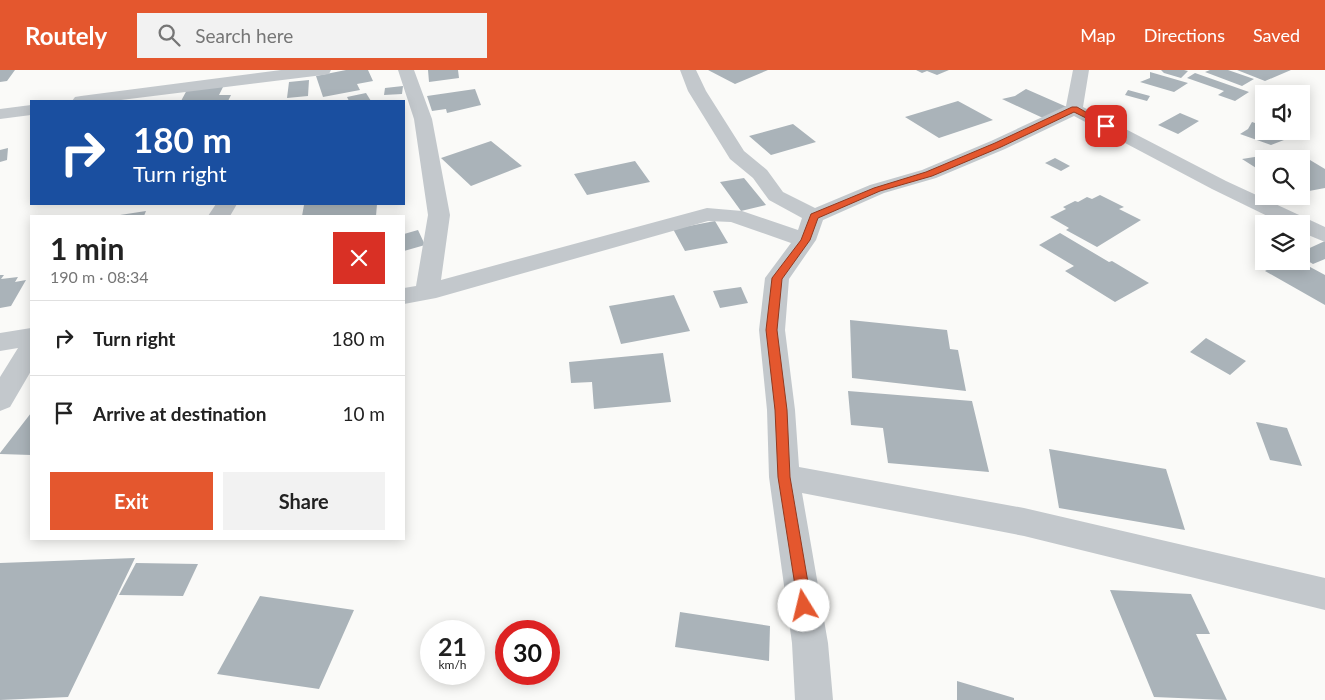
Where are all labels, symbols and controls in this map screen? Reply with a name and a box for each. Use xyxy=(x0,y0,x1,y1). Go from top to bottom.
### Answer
search box xyxy=(137,13,487,58)
text: Routely xyxy=(25,21,107,50)
icon: search xyxy=(155,21,183,49)
text: Search here xyxy=(195,24,293,47)
text: Map xyxy=(1080,24,1116,46)
text: Directions xyxy=(1144,24,1225,46)
text: Saved xyxy=(1253,24,1300,46)
map controls xyxy=(1255,85,1310,270)
button: sound xyxy=(1255,85,1310,140)
pin xyxy=(1085,105,1127,147)
icon: arrive xyxy=(1092,112,1120,140)
text: 180 m xyxy=(133,118,232,160)
icon: right xyxy=(50,120,115,185)
button: search xyxy=(1255,150,1310,205)
text: Turn right xyxy=(133,160,227,187)
button: layers xyxy=(1255,215,1310,270)
text: 1 min xyxy=(50,230,124,266)
button: close xyxy=(333,232,385,284)
text: 190 m · 08:34 xyxy=(50,267,149,286)
icon: right xyxy=(50,324,78,352)
text: Turn right xyxy=(93,327,175,350)
text: 180 m xyxy=(331,327,385,350)
icon: arrive xyxy=(50,399,78,427)
text: Arrive at destination xyxy=(93,402,266,425)
text: 10 m xyxy=(342,402,385,425)
button: Exit xyxy=(50,472,213,530)
button: Share xyxy=(223,472,385,530)
position arrow xyxy=(777,579,829,631)
speed limit sign: 30 xyxy=(495,620,560,685)
text: 21 xyxy=(438,631,467,661)
text: km/h xyxy=(438,657,467,672)

